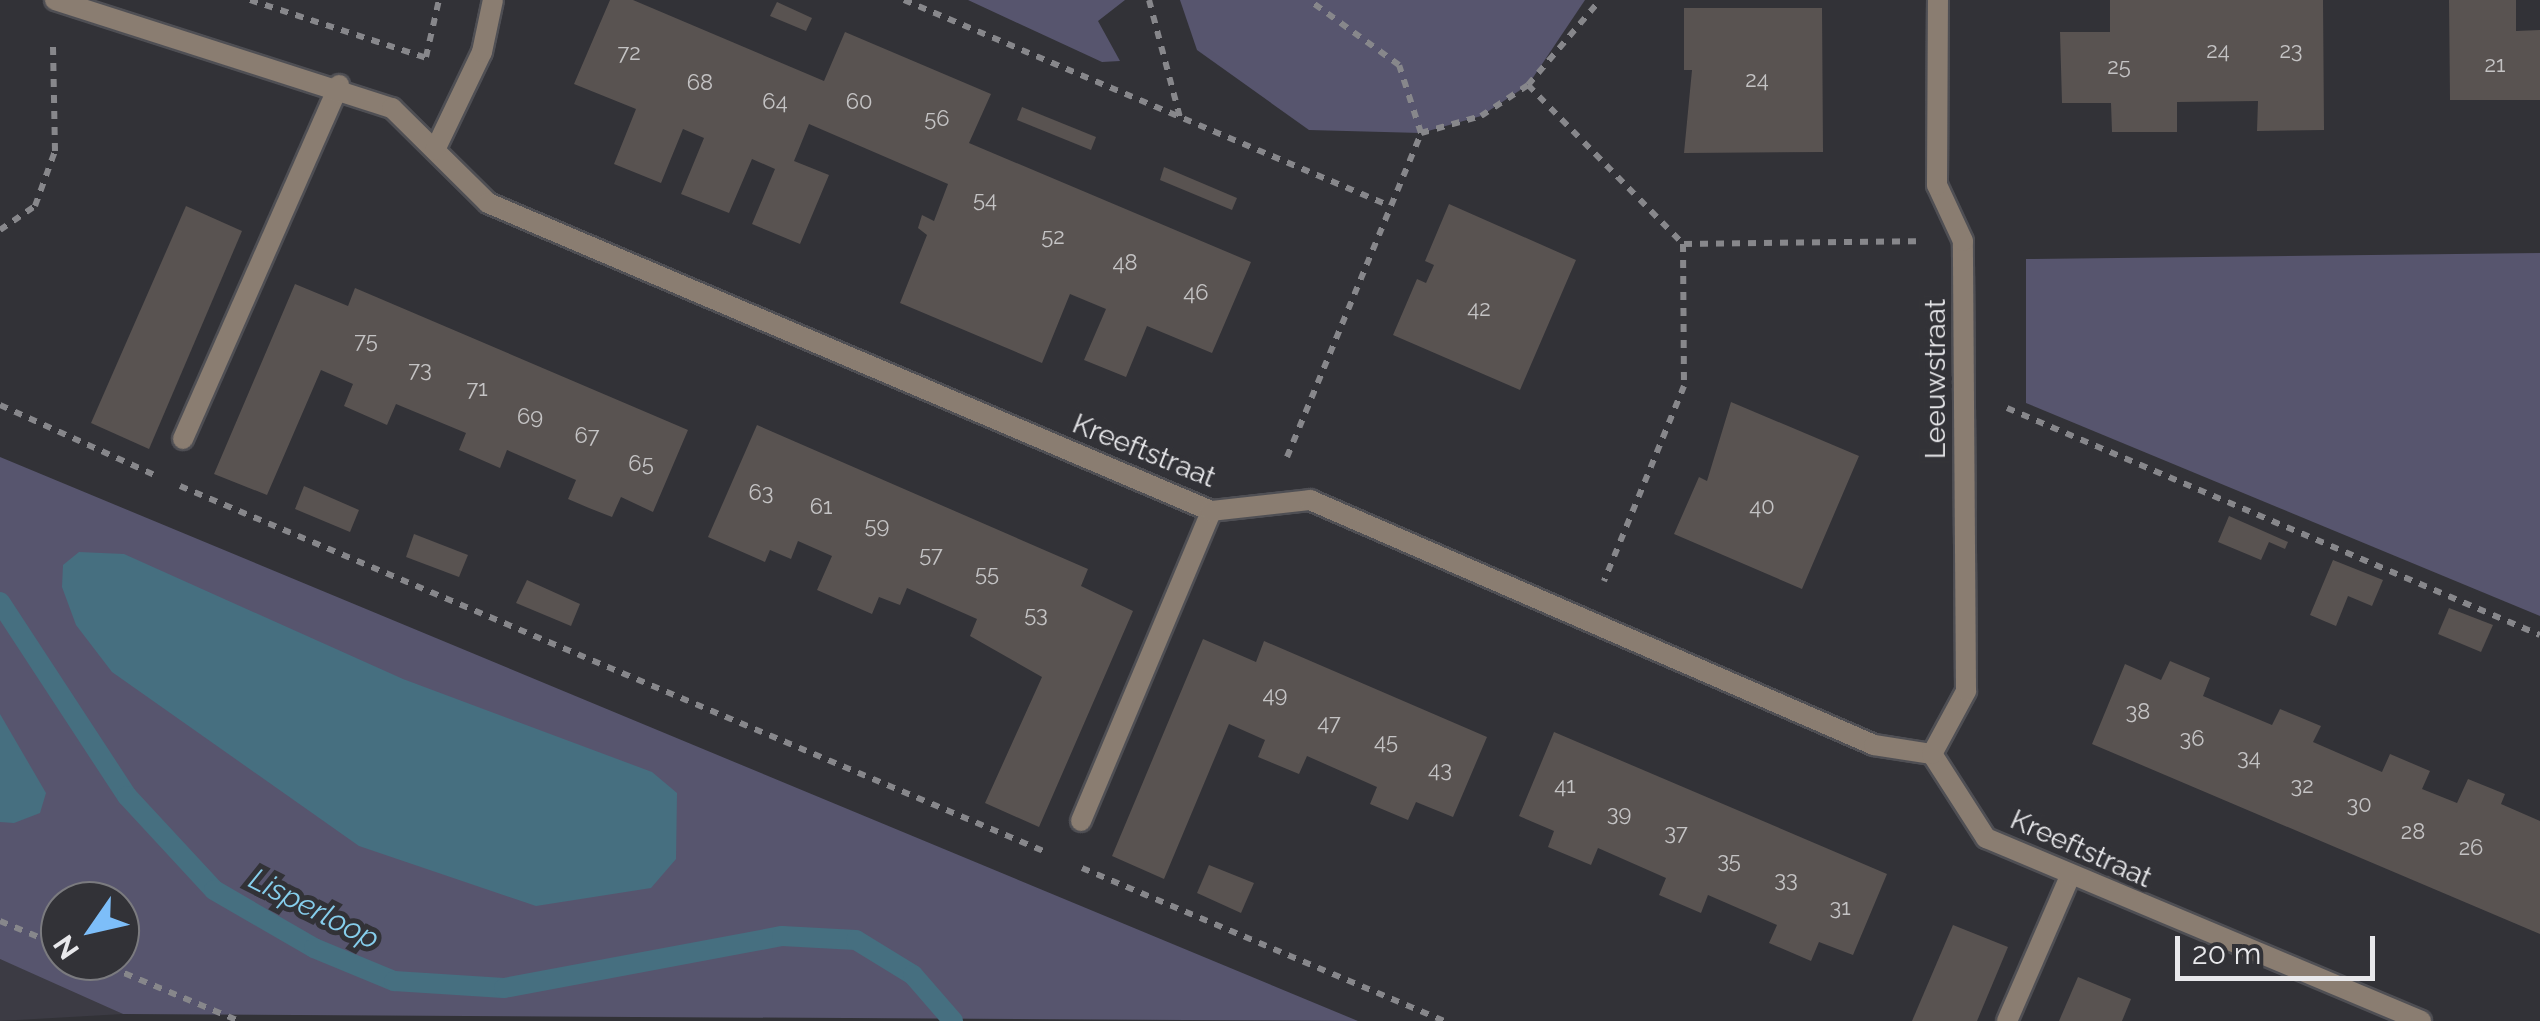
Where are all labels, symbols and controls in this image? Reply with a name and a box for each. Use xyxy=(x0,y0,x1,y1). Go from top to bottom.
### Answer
house number: 24 xyxy=(2206,38,2230,64)
house number: 23 xyxy=(2279,38,2303,64)
house number: 72 xyxy=(617,40,641,66)
house number: 21 xyxy=(2485,52,2505,78)
house number: 25 xyxy=(2107,54,2131,80)
house number: 24 xyxy=(1745,67,1769,93)
house number: 68 xyxy=(687,70,713,96)
house number: 64 xyxy=(762,89,788,115)
house number: 60 xyxy=(846,89,872,115)
house number: 56 xyxy=(924,106,950,132)
house number: 54 xyxy=(973,187,997,213)
house number: 52 xyxy=(1041,224,1065,250)
house number: 48 xyxy=(1112,250,1138,276)
house number: 46 xyxy=(1183,280,1209,306)
house number: 42 xyxy=(1467,296,1491,322)
street label: Leeuwstraat xyxy=(1919,299,1953,459)
house number: 75 xyxy=(354,328,378,354)
house number: 73 xyxy=(408,357,432,383)
house number: 71 xyxy=(466,376,488,402)
house number: 69 xyxy=(517,404,543,430)
street label: Kreeftstraat xyxy=(1068,407,1220,495)
house number: 67 xyxy=(574,423,600,449)
house number: 65 xyxy=(628,451,654,477)
house number: 63 xyxy=(748,480,774,506)
house number: 61 xyxy=(810,494,832,520)
house number: 40 xyxy=(1749,494,1775,520)
house number: 59 xyxy=(865,513,889,539)
house number: 57 xyxy=(919,542,943,568)
house number: 55 xyxy=(975,561,999,587)
house number: 53 xyxy=(1024,602,1048,628)
house number: 49 xyxy=(1263,682,1287,708)
house number: 38 xyxy=(2126,699,2150,725)
house number: 47 xyxy=(1317,710,1341,736)
house number: 36 xyxy=(2179,726,2205,752)
house number: 45 xyxy=(1374,729,1398,755)
house number: 34 xyxy=(2237,745,2261,771)
house number: 43 xyxy=(1428,757,1452,783)
house number: 41 xyxy=(1554,773,1576,799)
house number: 32 xyxy=(2290,773,2314,799)
house number: 30 xyxy=(2346,792,2372,818)
house number: 39 xyxy=(1607,801,1631,827)
street label: Kreeftstraat xyxy=(2005,803,2157,895)
house number: 28 xyxy=(2401,819,2425,845)
house number: 37 xyxy=(1664,820,1688,846)
house number: 26 xyxy=(2459,835,2483,861)
house number: 35 xyxy=(1717,848,1741,874)
water label: Lisperloop xyxy=(243,861,385,957)
house number: 33 xyxy=(1774,867,1798,893)
north arrow xyxy=(40,881,140,981)
house number: 31 xyxy=(1829,895,1851,921)
scale bar xyxy=(2180,916,2380,978)
text: N xyxy=(47,929,86,965)
text: 20 m xyxy=(2192,936,2261,971)

